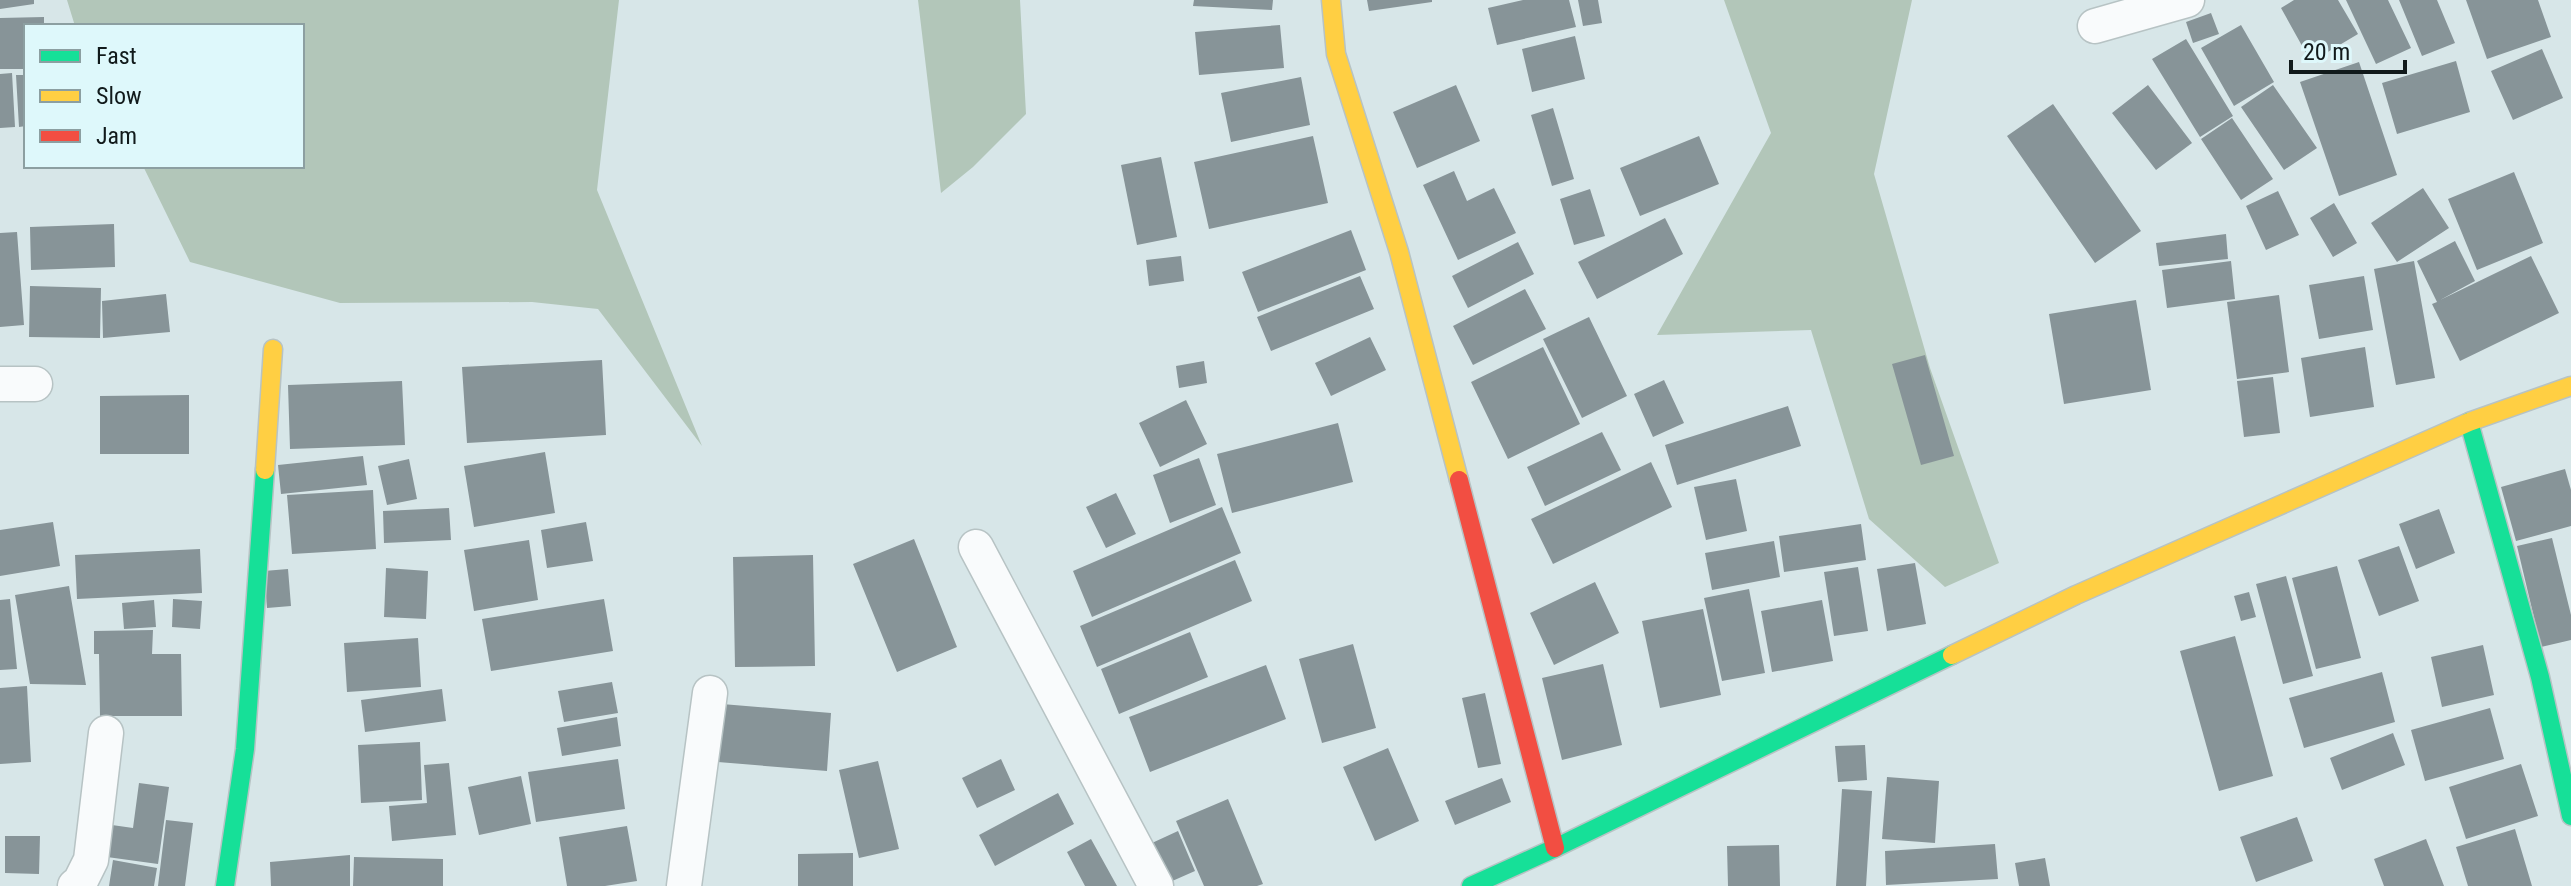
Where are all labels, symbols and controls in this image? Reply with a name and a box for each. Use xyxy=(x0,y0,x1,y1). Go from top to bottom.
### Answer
legend xyxy=(24,24,304,168)
scale bar xyxy=(2291,24,2405,74)
text: 20 m xyxy=(2303,38,2350,66)
text: Fast xyxy=(96,42,137,70)
text: Slow xyxy=(96,82,142,110)
text: Jam xyxy=(96,122,137,150)

